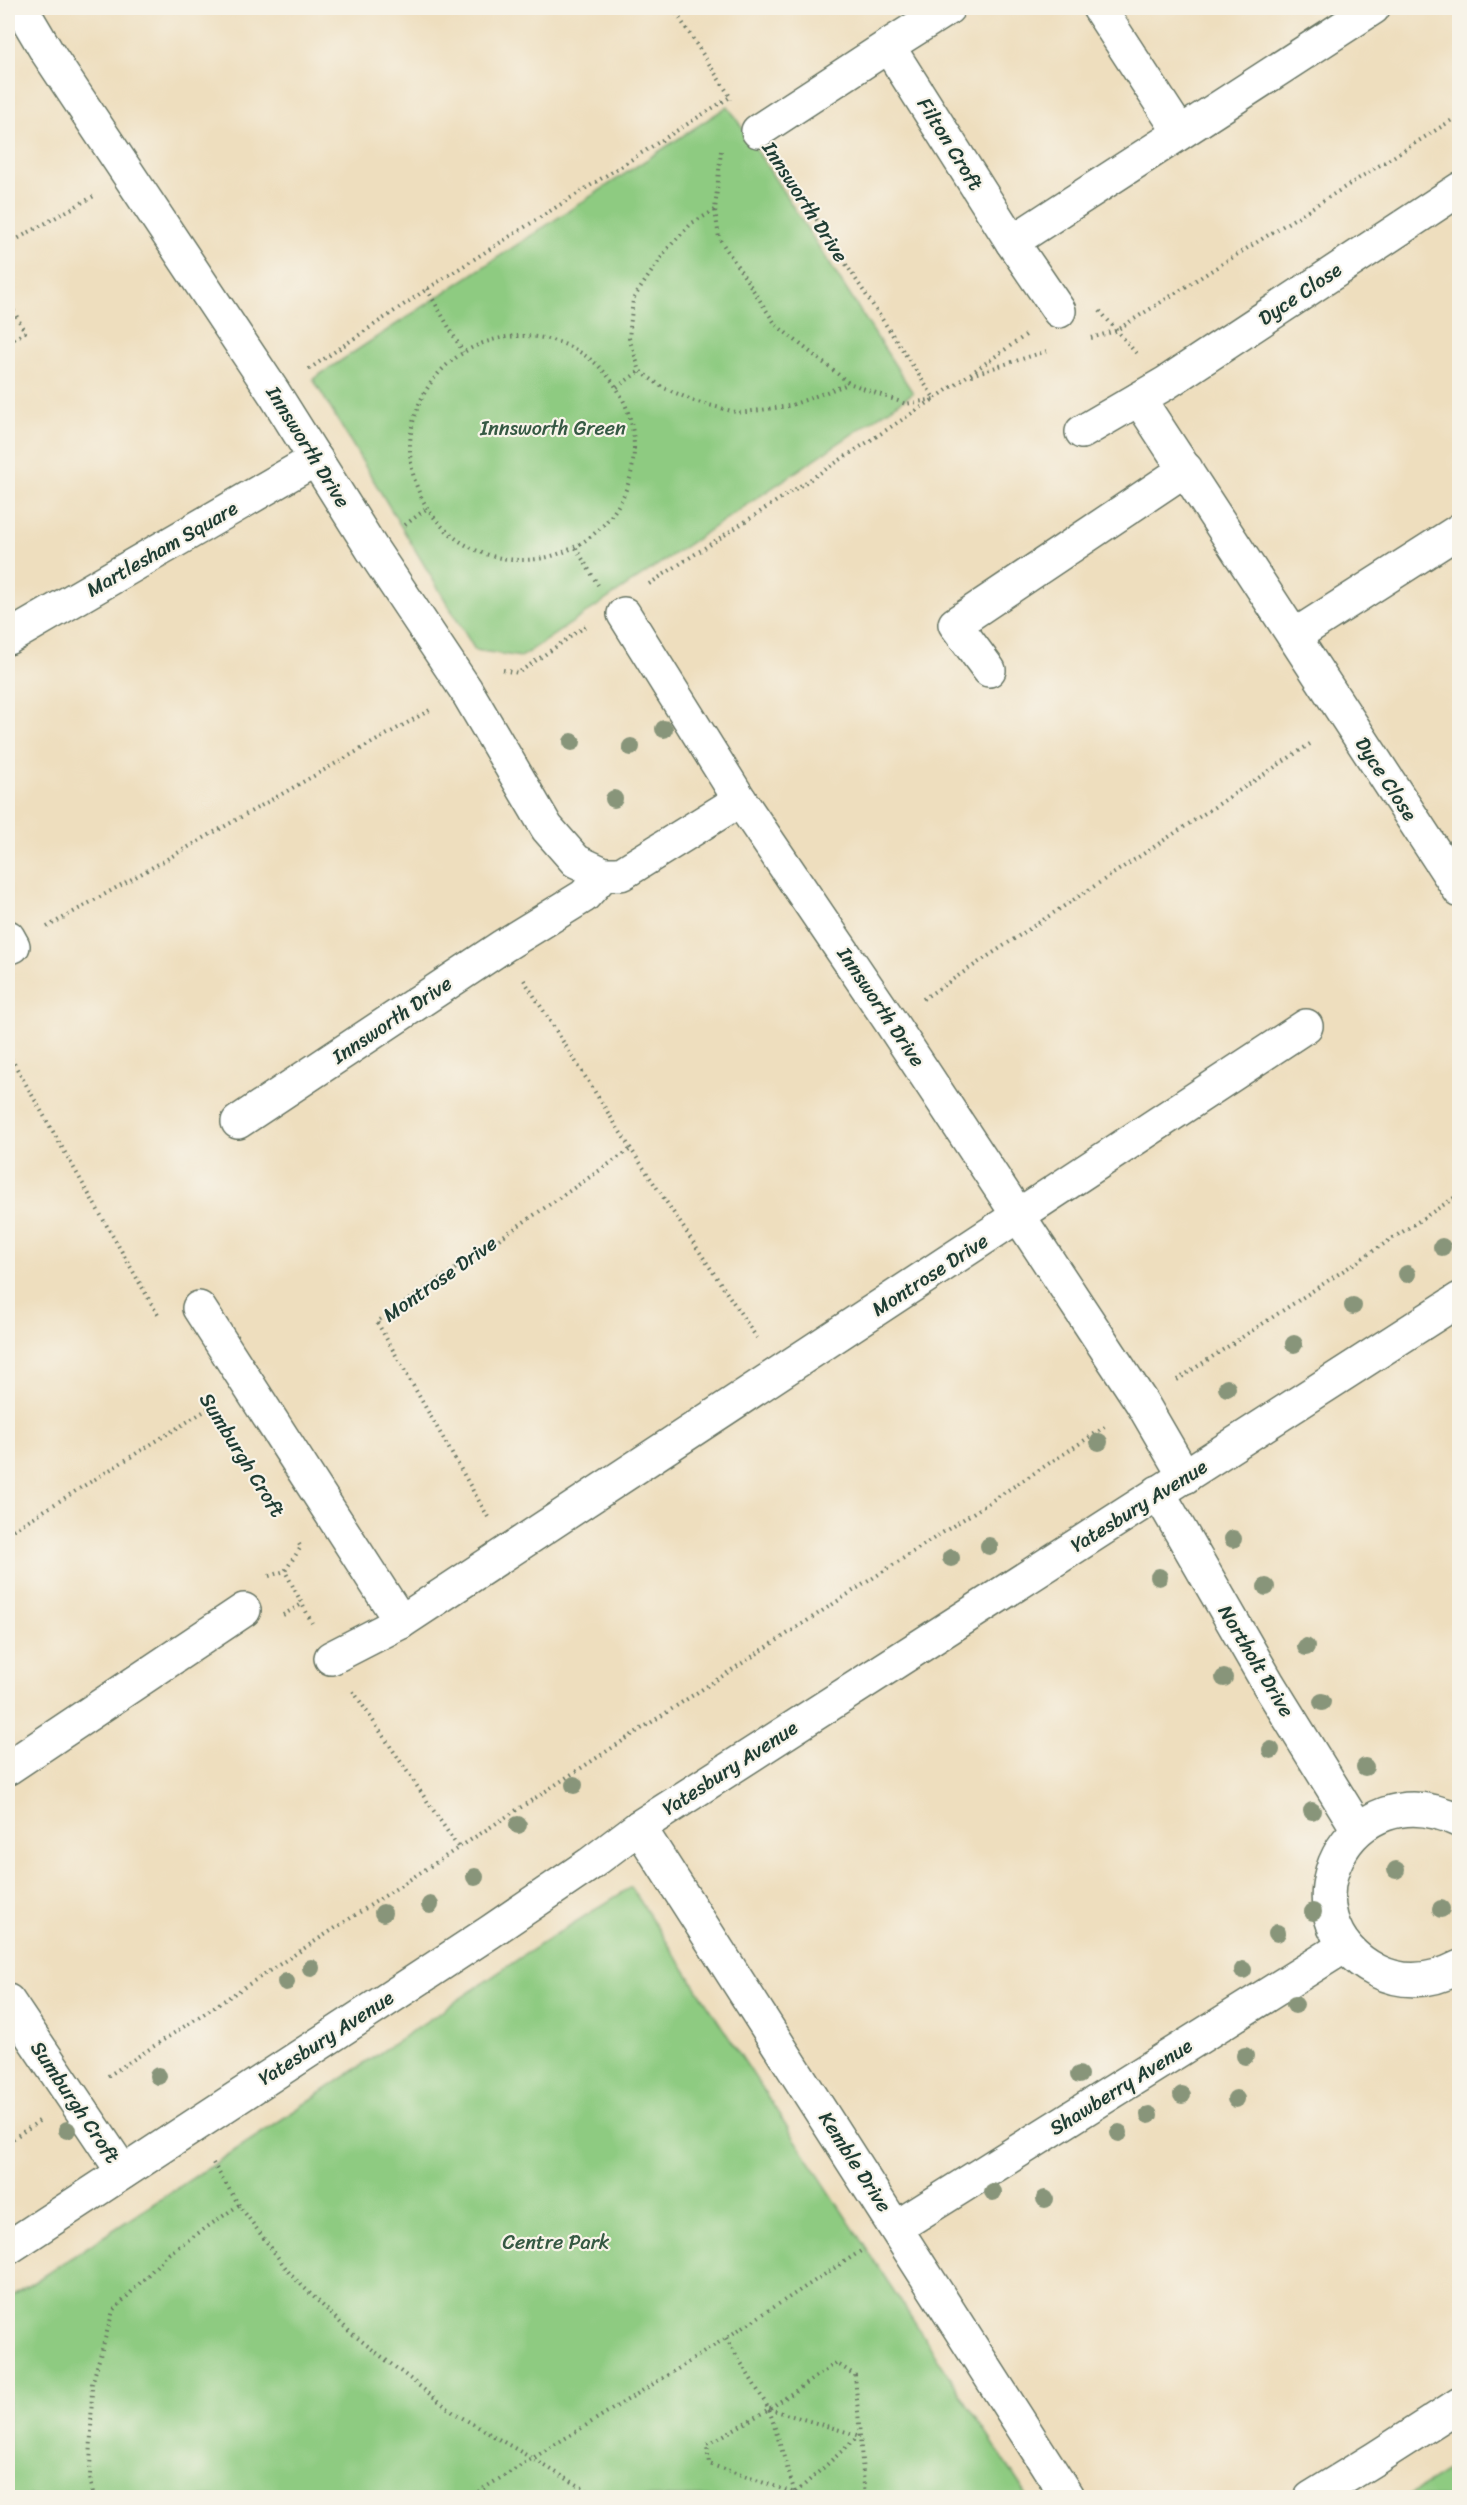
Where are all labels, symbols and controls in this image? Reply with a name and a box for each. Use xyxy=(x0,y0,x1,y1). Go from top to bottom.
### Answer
street label: Filton Croft xyxy=(907,90,993,198)
street label: Innsworth Drive xyxy=(752,133,857,270)
street label: Dyce Close xyxy=(1251,253,1349,335)
street label: Innsworth Drive xyxy=(256,378,360,515)
park label: Innsworth Green xyxy=(479,411,626,446)
street label: Martlesham Square xyxy=(79,491,245,607)
street label: Dyce Close xyxy=(1345,730,1427,829)
street label: Innsworth Drive xyxy=(827,939,934,1074)
street label: Innsworth Drive xyxy=(324,967,459,1074)
street label: Montrose Drive xyxy=(864,1224,996,1326)
street label: Montrose Drive xyxy=(375,1226,505,1332)
street label: Sumburgh Croft xyxy=(190,1386,294,1524)
street label: Yatesbury Avenue xyxy=(1063,1450,1215,1562)
street label: Northolt Drive xyxy=(1208,1598,1304,1724)
street label: Yatesbury Avenue xyxy=(655,1711,805,1825)
street label: Yatesbury Avenue xyxy=(251,1981,401,2095)
street label: Shawberry Avenue xyxy=(1042,2029,1200,2145)
street label: Sumburgh Croft xyxy=(21,2033,129,2171)
street label: Kemble Drive xyxy=(809,2104,901,2220)
park label: Centre Park xyxy=(503,2225,610,2260)

